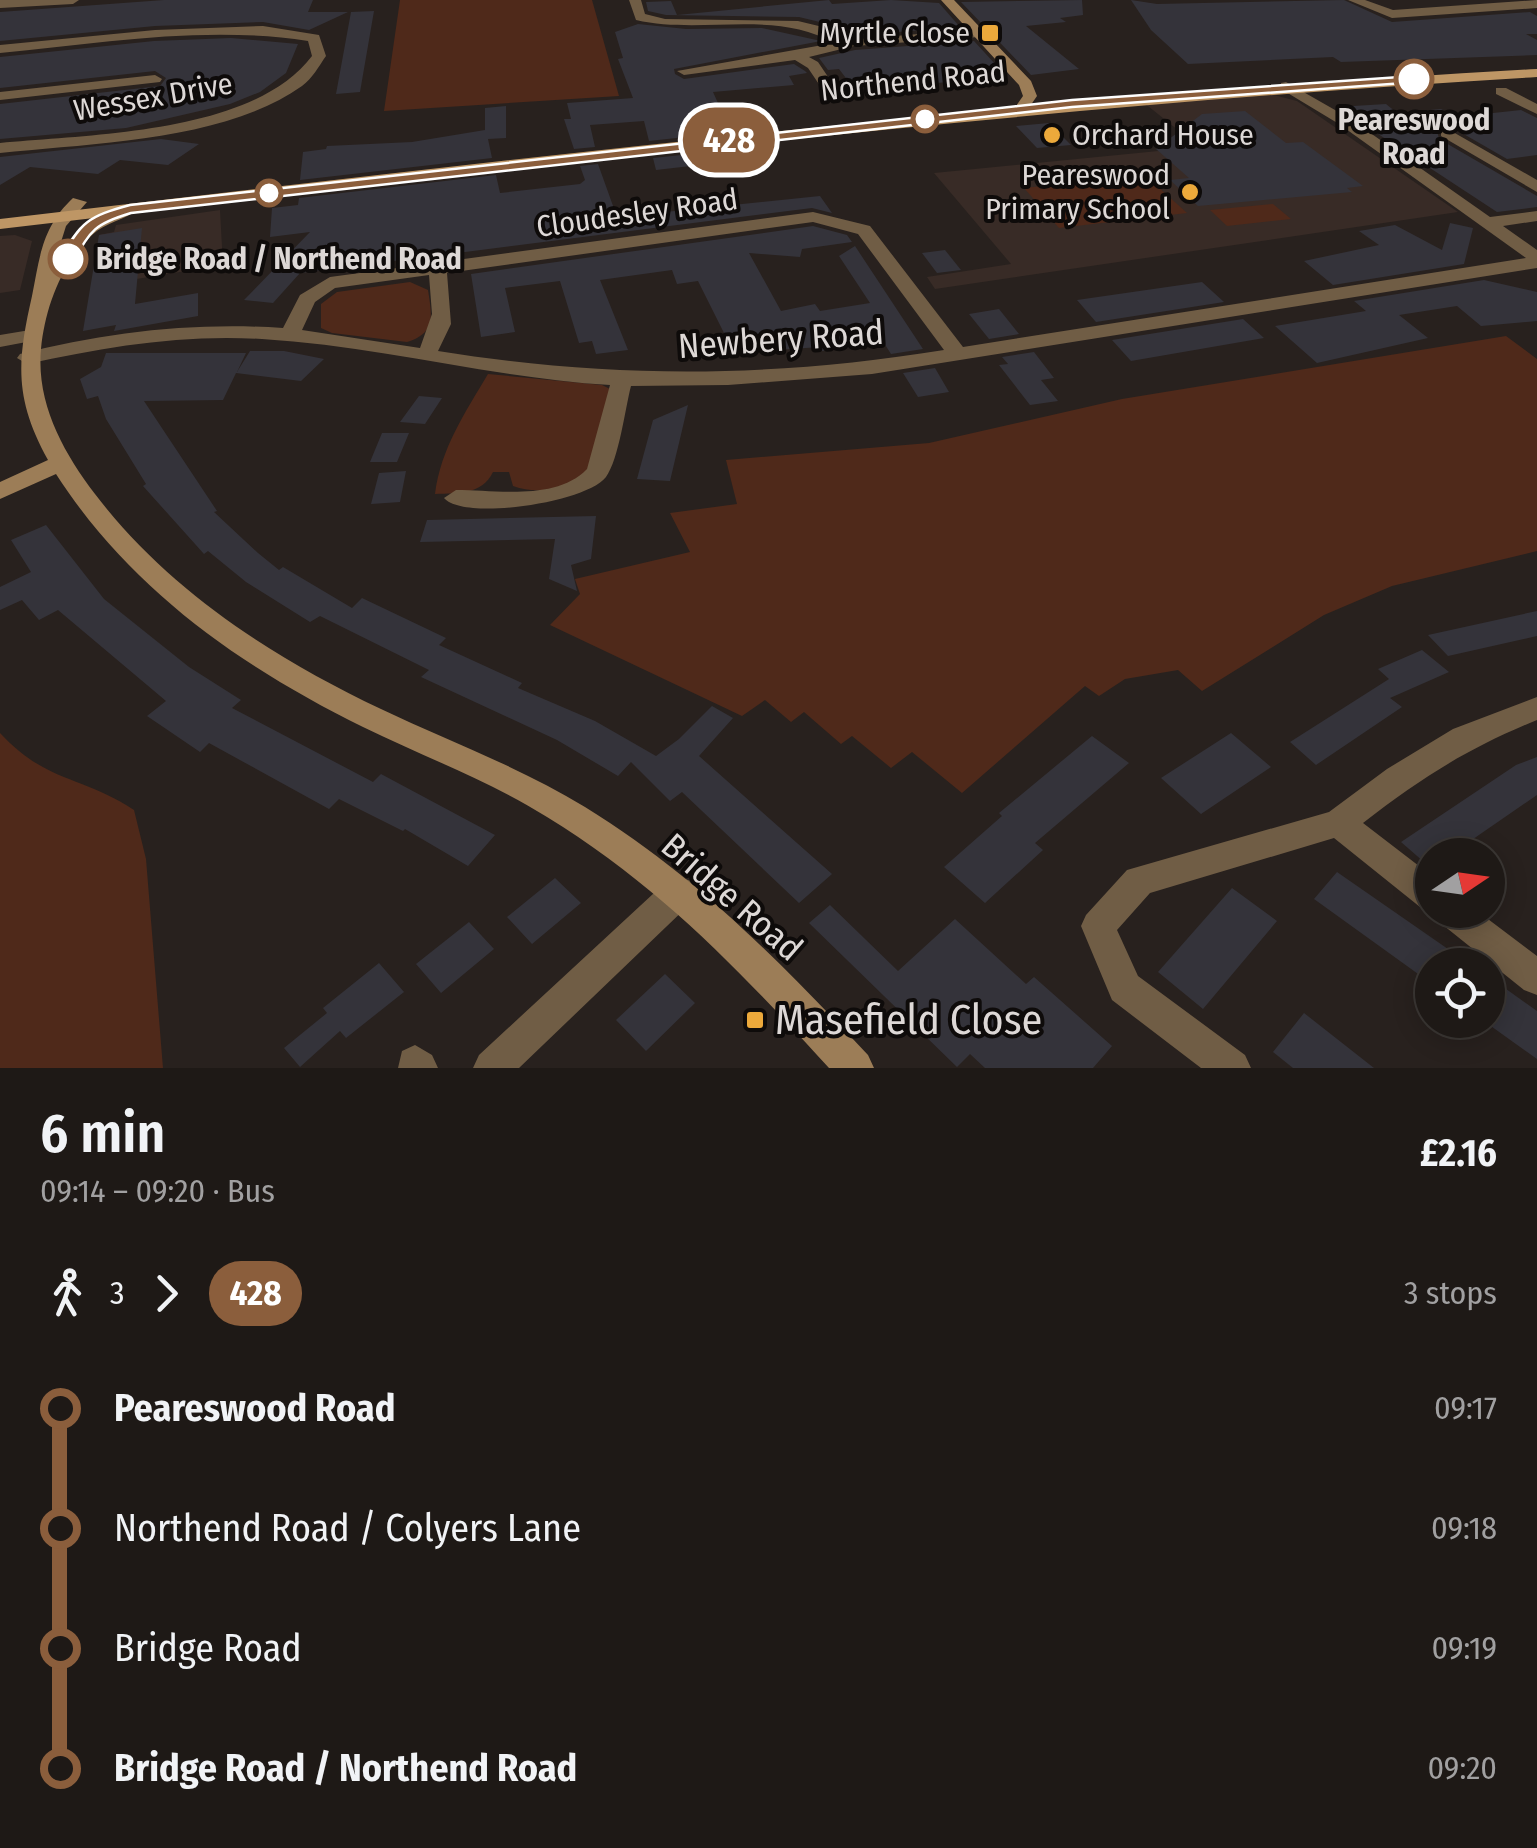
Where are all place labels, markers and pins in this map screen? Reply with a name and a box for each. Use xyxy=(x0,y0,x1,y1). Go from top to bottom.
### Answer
place label: Myrtle Close xyxy=(820,15,970,51)
marker: Myrtle Close xyxy=(979,22,1001,44)
marker: Peareswood Road xyxy=(1395,60,1433,98)
place label: Peareswood Road xyxy=(1338,102,1490,172)
unlabelled marker xyxy=(912,106,938,132)
place label: Orchard House xyxy=(1072,117,1254,153)
marker: Orchard House xyxy=(1041,124,1063,146)
place label: Peareswood Primary School xyxy=(985,157,1170,227)
unlabelled marker xyxy=(256,180,282,206)
marker: Peareswood Primary School xyxy=(1179,181,1201,203)
marker: Bridge Road / Northend Road xyxy=(49,240,87,278)
place label: Bridge Road / Northend Road xyxy=(96,241,462,277)
place label: Masefield Close xyxy=(775,995,1042,1045)
marker: Masefield Close xyxy=(744,1009,766,1031)

